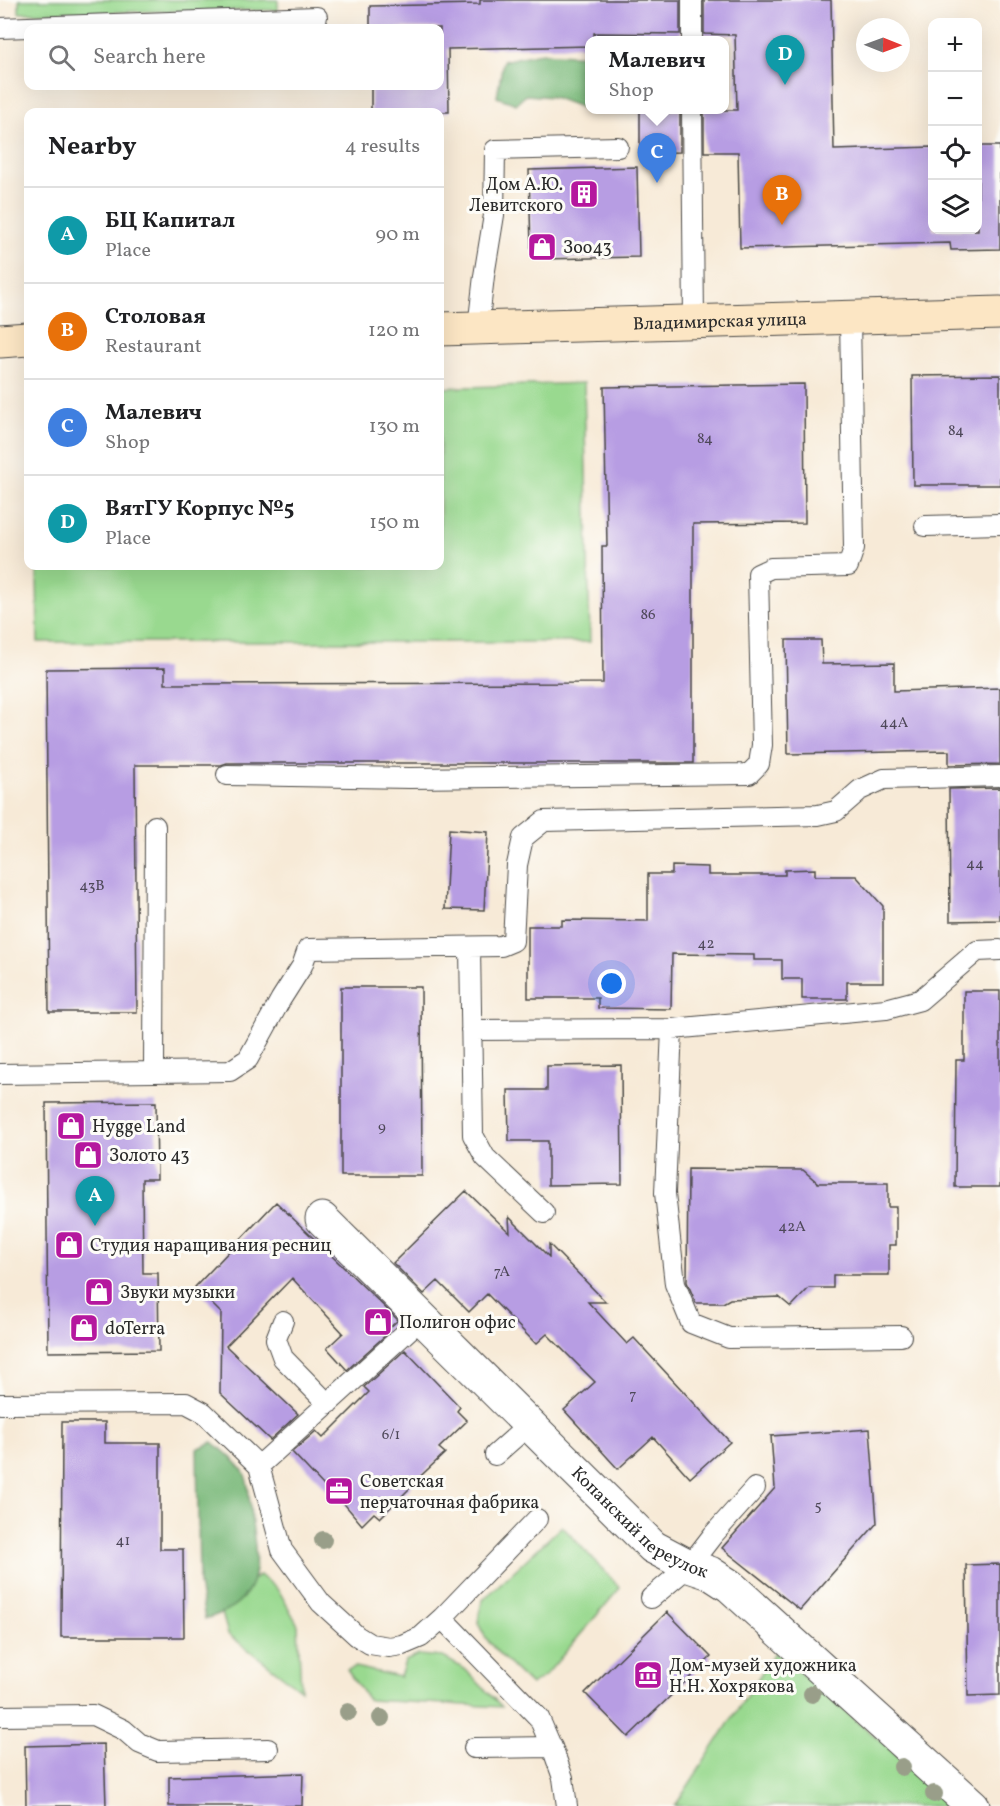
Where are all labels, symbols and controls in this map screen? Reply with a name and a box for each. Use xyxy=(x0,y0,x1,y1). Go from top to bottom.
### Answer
north arrow xyxy=(856,18,910,72)
map controls xyxy=(928,18,982,234)
button: + xyxy=(928,18,982,72)
search box xyxy=(24,24,444,90)
popup xyxy=(585,36,729,114)
pin: D xyxy=(766,36,804,85)
icon: search xyxy=(45,41,78,74)
text: Search here xyxy=(93,42,206,73)
text: Малевич xyxy=(609,46,705,77)
button: − xyxy=(928,72,982,126)
text: Shop xyxy=(609,77,654,105)
button: locate xyxy=(928,126,982,180)
text: Nearby xyxy=(48,129,137,165)
text: 4 results xyxy=(345,133,420,161)
pin: C xyxy=(638,134,676,183)
place label: Дом А.Ю. Левитского xyxy=(469,173,563,219)
pin: B xyxy=(762,176,802,225)
building icon: Дом А.Ю. Левитского xyxy=(568,178,600,210)
button: layers xyxy=(928,180,982,234)
text: БЦ Капитал xyxy=(105,206,235,237)
text: A xyxy=(60,221,75,249)
text: 90 m xyxy=(376,221,420,249)
shop icon: Зоо43 xyxy=(526,231,558,263)
place label: Зоо43 xyxy=(563,236,612,261)
text: Place xyxy=(105,237,151,265)
text: Столовая xyxy=(105,302,206,333)
street label: Владимирская улица xyxy=(633,308,807,337)
text: B xyxy=(61,317,74,345)
text: 120 m xyxy=(368,317,420,345)
text: Restaurant xyxy=(105,333,202,361)
text: Малевич xyxy=(105,398,202,429)
text: C xyxy=(61,413,74,441)
text: 130 m xyxy=(369,413,420,441)
house number: 84 xyxy=(948,421,964,442)
text: Shop xyxy=(105,429,150,457)
house number: 84 xyxy=(697,429,713,450)
text: ВятГУ Корпус №5 xyxy=(105,494,294,525)
text: D xyxy=(60,509,75,537)
text: 150 m xyxy=(369,509,420,537)
text: Place xyxy=(105,525,151,553)
house number: 86 xyxy=(640,605,656,626)
house number: 44А xyxy=(880,713,909,734)
house number: 44 xyxy=(966,854,984,875)
house number: 43В xyxy=(79,876,105,897)
house number: 42 xyxy=(697,934,715,955)
your location xyxy=(597,969,626,998)
shop icon: Hygge Land xyxy=(55,1110,87,1142)
place label: Hygge Land xyxy=(92,1115,186,1140)
house number: 9 xyxy=(378,1117,386,1138)
shop icon: Золото 43 xyxy=(72,1139,104,1171)
place label: Золото 43 xyxy=(109,1144,190,1169)
pin: A xyxy=(76,1176,115,1226)
house number: 42А xyxy=(778,1217,806,1238)
shop icon: Студия наращивания ресниц xyxy=(53,1229,85,1261)
place label: Студия наращивания ресниц xyxy=(90,1234,332,1259)
house number: 7А xyxy=(494,1262,511,1283)
shop icon: Звуки музыки xyxy=(83,1276,115,1308)
place label: Звуки музыки xyxy=(120,1281,235,1306)
shop icon: Полигон офис xyxy=(362,1306,394,1338)
place label: Полигон офис xyxy=(399,1311,516,1336)
shop icon: doTerra xyxy=(68,1312,100,1344)
place label: doTerra xyxy=(105,1317,165,1342)
house number: 7 xyxy=(629,1385,637,1406)
house number: 6/1 xyxy=(382,1425,400,1446)
street label: Копанский переулок xyxy=(565,1462,711,1586)
place label: Советская перчаточная фабрика xyxy=(360,1470,539,1516)
office icon: Советская перчаточная фабрика xyxy=(323,1475,355,1507)
house number: 5 xyxy=(814,1496,822,1517)
house number: 41 xyxy=(116,1531,130,1552)
place label: Дом-музей художника Н.Н. Хохрякова xyxy=(669,1654,857,1700)
museum icon: Дом-музей художника Н.Н. Хохрякова xyxy=(632,1659,664,1691)

